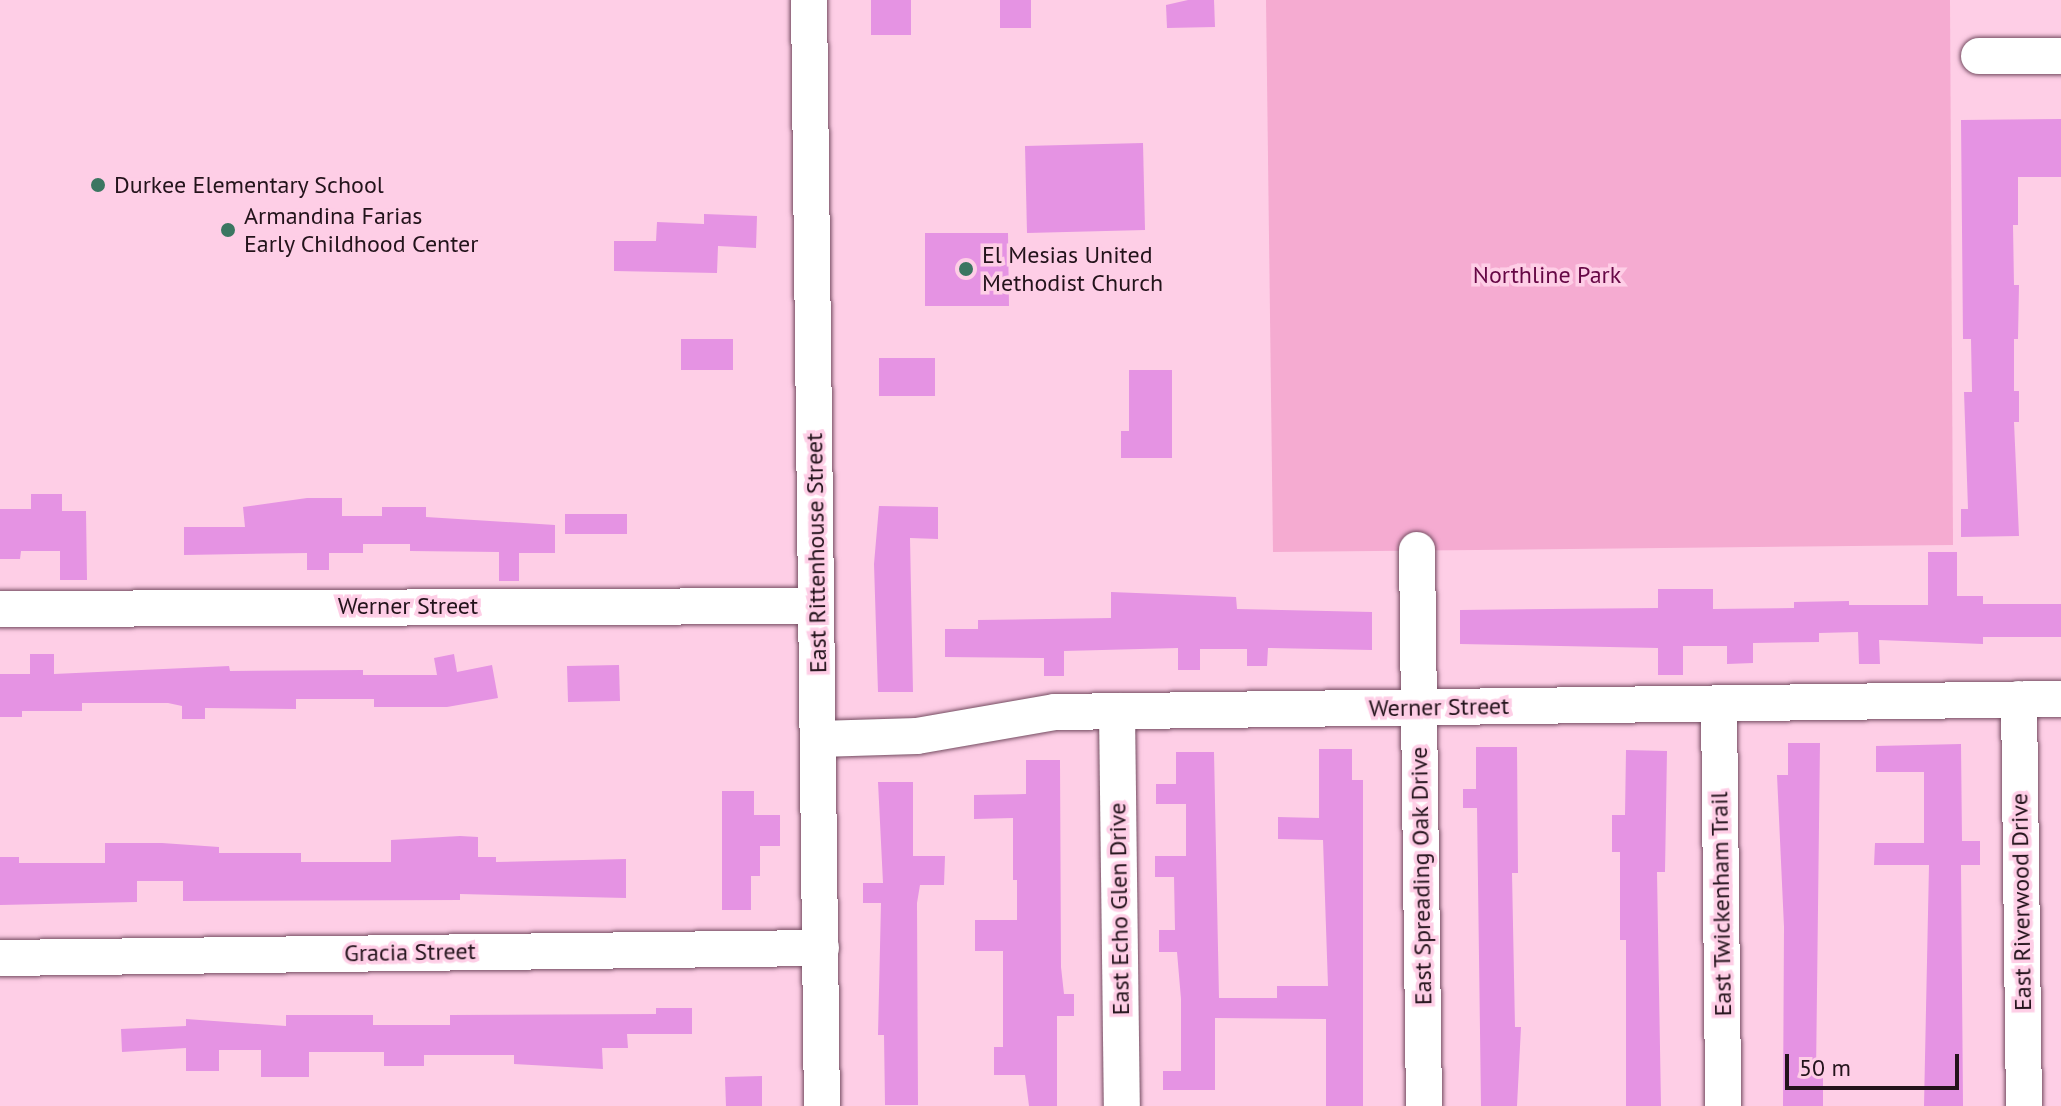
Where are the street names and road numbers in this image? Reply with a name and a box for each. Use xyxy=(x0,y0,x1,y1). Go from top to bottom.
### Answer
street label: East Rittenhouse Street xyxy=(800,433,832,673)
street label: Werner Street xyxy=(338,592,478,620)
street label: Werner Street xyxy=(1369,691,1509,723)
street label: East Spreading Oak Drive xyxy=(1404,746,1438,1006)
street label: East Twickenham Trail xyxy=(1705,791,1737,1017)
street label: East Riverwood Drive xyxy=(2005,793,2037,1011)
street label: East Echo Glen Drive xyxy=(1103,802,1135,1016)
street label: Gracia Street xyxy=(344,936,476,968)

